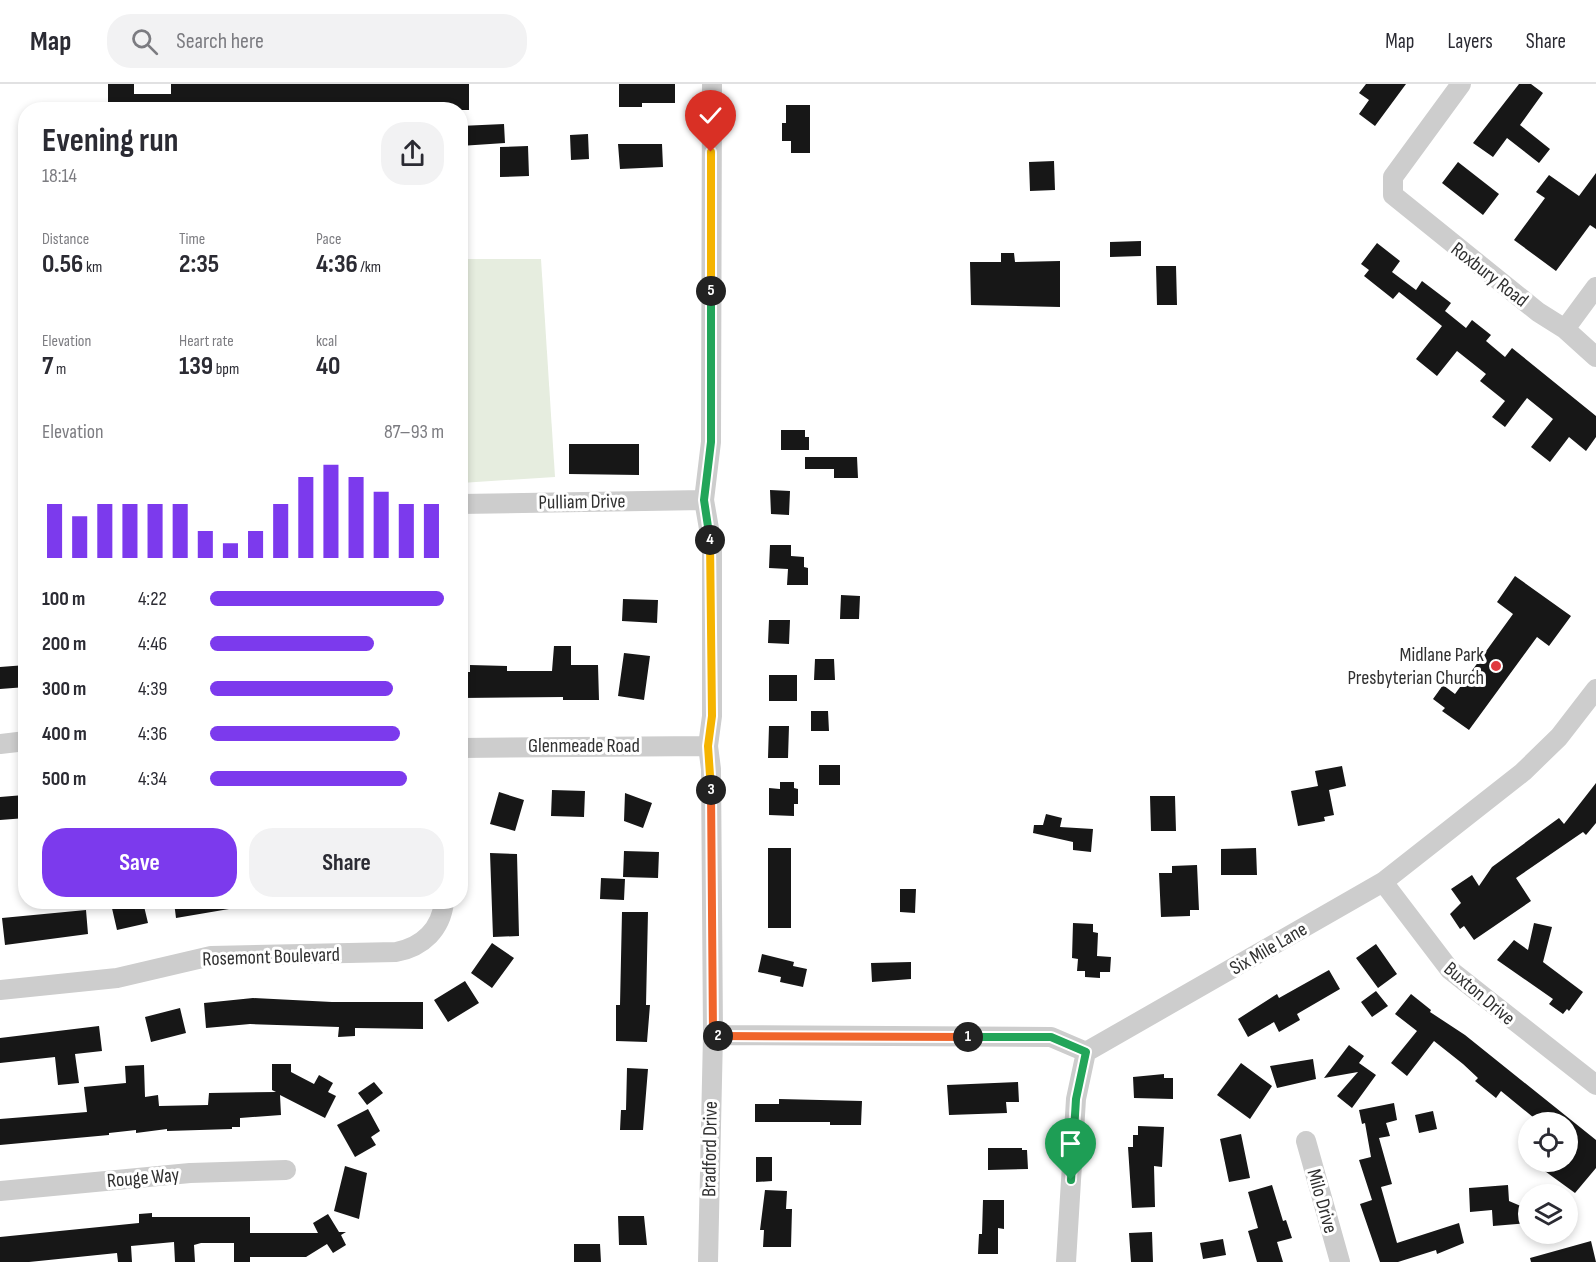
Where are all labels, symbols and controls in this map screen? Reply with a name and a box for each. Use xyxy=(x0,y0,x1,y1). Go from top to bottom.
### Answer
search box xyxy=(107,14,527,68)
text: Map xyxy=(30,25,71,58)
icon: search xyxy=(128,25,161,58)
text: Search here xyxy=(176,28,264,55)
text: Map xyxy=(1385,29,1414,54)
text: Layers xyxy=(1447,29,1493,54)
text: Share xyxy=(1526,29,1566,54)
pin xyxy=(685,90,736,152)
icon: check xyxy=(694,99,727,132)
text: Evening run xyxy=(42,121,178,161)
button: share xyxy=(381,122,444,185)
text: 18:14 xyxy=(42,164,77,188)
text: Distance xyxy=(42,230,89,249)
text: Time xyxy=(179,230,205,249)
text: Pace xyxy=(316,230,341,249)
street label: Roxbury Road xyxy=(1446,237,1533,312)
text: 0.56 xyxy=(42,249,83,280)
text: 2:35 xyxy=(179,249,219,280)
text: 4:36 xyxy=(316,249,358,280)
text: km xyxy=(83,258,102,277)
text: /km xyxy=(358,258,381,277)
pin: 5 xyxy=(696,276,726,306)
text: 5 xyxy=(707,281,715,300)
text: Elevation xyxy=(42,332,91,351)
text: Heart rate xyxy=(179,332,234,351)
text: kcal xyxy=(316,332,337,351)
text: 7 xyxy=(42,351,53,382)
text: 139 xyxy=(179,351,213,382)
text: 40 xyxy=(316,351,340,382)
text: m xyxy=(53,360,66,379)
text: bpm xyxy=(213,360,239,379)
text: Elevation xyxy=(42,420,104,444)
text: 87–93 m xyxy=(384,420,444,444)
street label: Pulliam Drive xyxy=(538,489,626,515)
pin: 4 xyxy=(695,525,725,555)
text: 4 xyxy=(706,530,714,549)
text: 100 m xyxy=(42,587,85,611)
text: 4:22 xyxy=(138,587,167,611)
text: 200 m xyxy=(42,632,86,656)
text: 4:46 xyxy=(138,632,167,656)
place label: Midlane Park Presbyterian Church xyxy=(1347,643,1484,690)
marker: Midlane Park Presbyterian Church xyxy=(1489,659,1503,673)
text: 300 m xyxy=(42,677,86,701)
text: 4:39 xyxy=(138,677,167,701)
text: 400 m xyxy=(42,722,87,746)
text: 4:36 xyxy=(138,722,167,746)
street label: Glenmeade Road xyxy=(528,734,640,758)
text: 500 m xyxy=(42,767,86,791)
text: 4:34 xyxy=(138,767,167,791)
pin: 3 xyxy=(696,775,726,805)
text: 3 xyxy=(707,780,715,799)
button: Save xyxy=(42,828,237,897)
button: Share xyxy=(249,828,444,897)
street label: Six Mile Lane xyxy=(1226,917,1311,981)
street label: Rosemont Boulevard xyxy=(202,943,340,971)
street label: Buxton Drive xyxy=(1439,957,1520,1030)
pin: 2 xyxy=(703,1021,733,1051)
pin: 1 xyxy=(953,1022,983,1052)
text: 2 xyxy=(714,1026,722,1045)
text: 1 xyxy=(965,1027,971,1046)
street label: Bradford Drive xyxy=(697,1101,723,1197)
map controls xyxy=(1518,1112,1578,1244)
button: locate xyxy=(1518,1112,1578,1172)
pin xyxy=(1045,1118,1096,1180)
icon: arrive xyxy=(1054,1127,1087,1160)
street label: Rouge Way xyxy=(106,1163,181,1193)
street label: Milo Drive xyxy=(1301,1166,1343,1236)
button: layers xyxy=(1518,1184,1578,1244)

